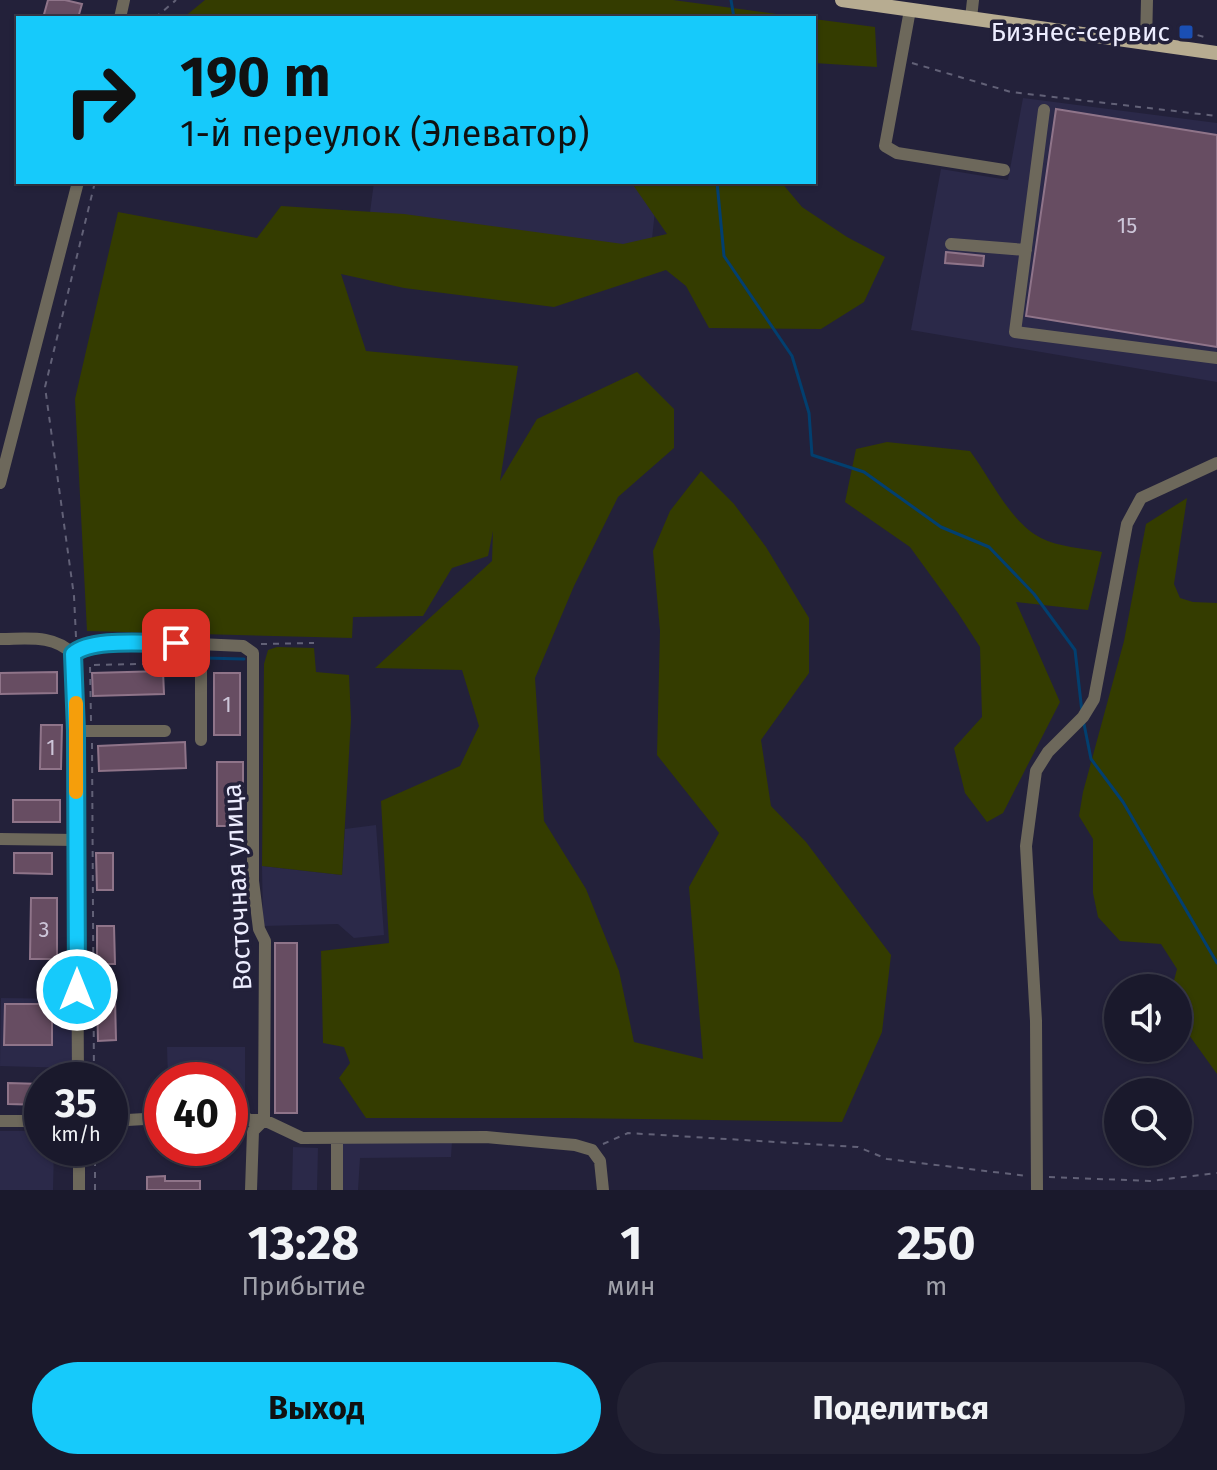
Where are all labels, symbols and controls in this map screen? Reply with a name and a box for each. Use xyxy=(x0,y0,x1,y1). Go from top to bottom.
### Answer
place label: Бизнес-сервис xyxy=(991,17,1170,48)
marker: Бизнес-сервис xyxy=(1177,23,1195,41)
text: 190 m xyxy=(180,44,331,111)
icon: right xyxy=(48,48,152,152)
text: 1-й переулок (Элеватор) xyxy=(180,112,590,156)
house number: 15 xyxy=(1117,212,1137,239)
pin xyxy=(142,609,210,677)
icon: arrive xyxy=(154,621,198,665)
house number: 1 xyxy=(222,691,232,718)
house number: 1 xyxy=(46,734,56,761)
street label: Восточная улица xyxy=(217,783,258,991)
house number: 3 xyxy=(39,916,49,943)
position arrow xyxy=(35,948,119,1032)
map controls xyxy=(1104,974,1192,1166)
button: sound xyxy=(1104,974,1192,1062)
speed limit sign: 40 xyxy=(144,1062,248,1166)
button: search xyxy=(1104,1078,1192,1166)
text: 35 xyxy=(55,1080,97,1128)
text: km/h xyxy=(51,1122,101,1146)
text: 13:28 xyxy=(248,1214,359,1272)
text: 1 xyxy=(620,1214,642,1272)
text: 250 xyxy=(897,1214,976,1272)
text: Прибытие xyxy=(241,1271,366,1302)
text: мин xyxy=(607,1271,656,1302)
text: m xyxy=(925,1271,947,1302)
button: Выход xyxy=(32,1362,601,1454)
button: Поделиться xyxy=(617,1362,1185,1454)

